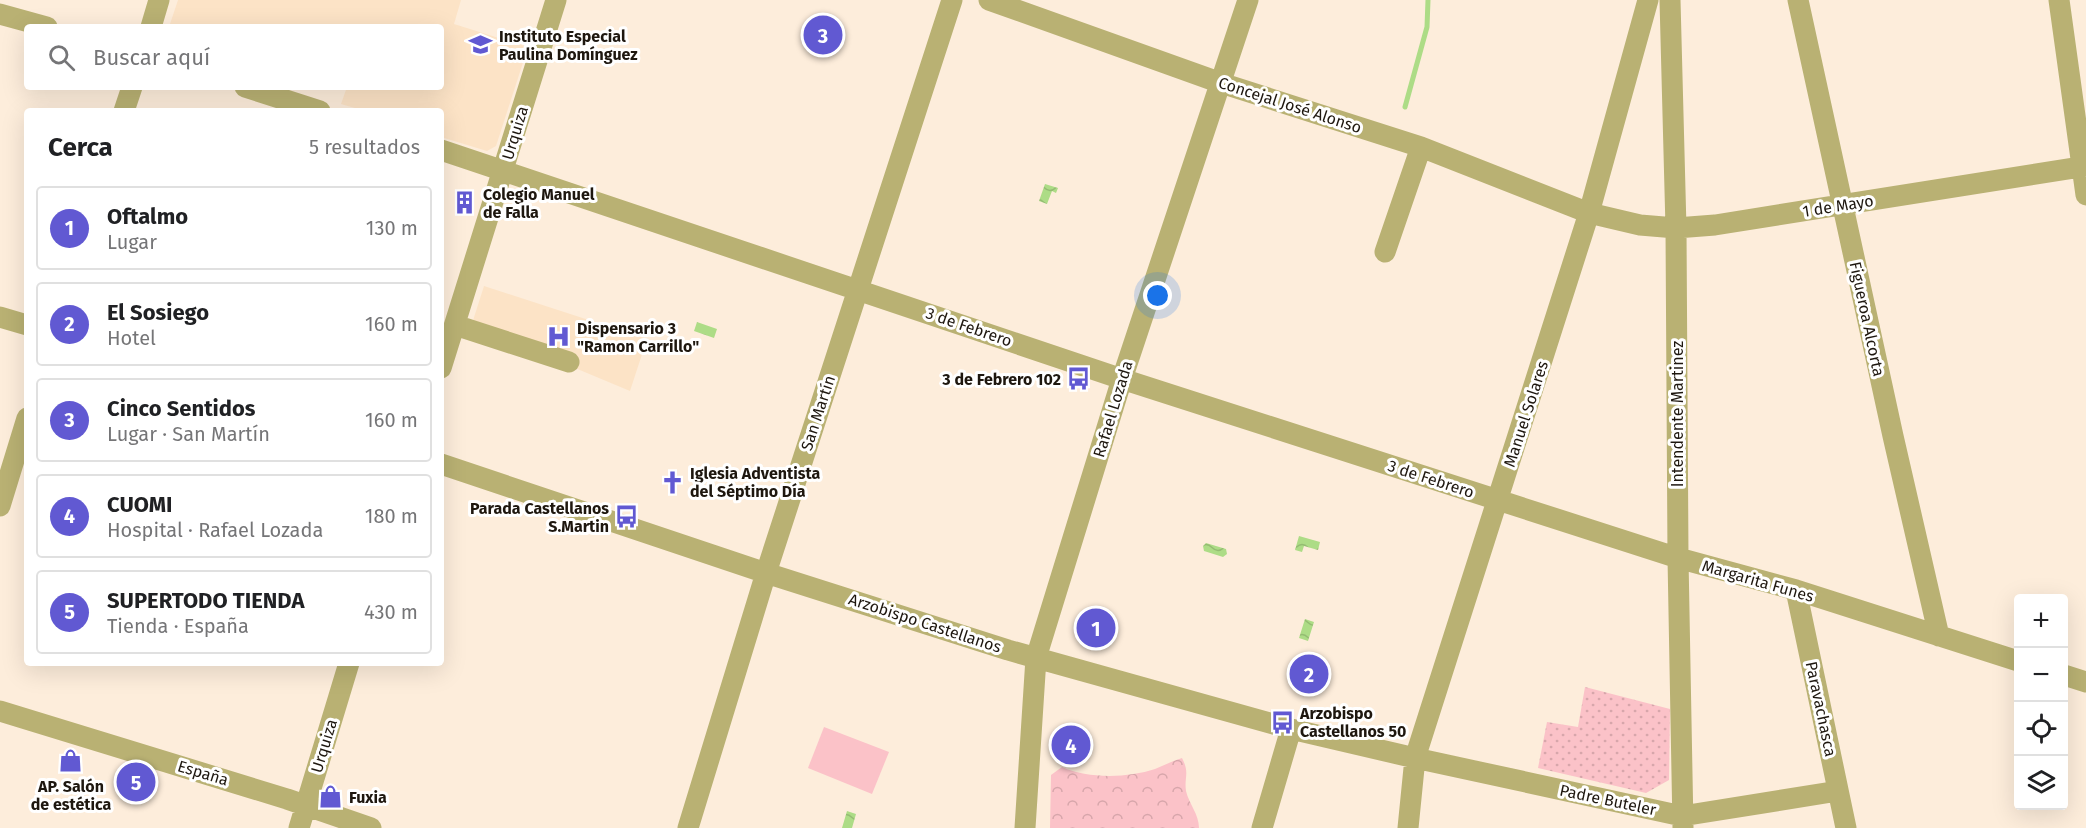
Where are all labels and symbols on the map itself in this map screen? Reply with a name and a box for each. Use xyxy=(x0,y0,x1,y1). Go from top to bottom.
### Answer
pin: 3 xyxy=(804,12,842,57)
place label: Instituto Especial Paulina Domínguez xyxy=(499,27,638,64)
school or university icon: Instituto Especial Paulina Domínguez xyxy=(468,32,494,58)
street label: Concejal José Alonso xyxy=(1216,73,1364,137)
street label: Urquiza xyxy=(498,104,532,162)
place label: Colegio Manuel de Falla xyxy=(483,185,595,222)
building icon: Colegio Manuel de Falla xyxy=(452,190,478,216)
street label: 1 de Mayo xyxy=(1801,191,1875,221)
street label: Figueroa Alcorta xyxy=(1846,260,1888,378)
your location xyxy=(1143,281,1172,310)
street label: 3 de Febrero xyxy=(923,303,1015,351)
place label: Dispensario 3 "Ramon Carrillo" xyxy=(577,319,699,356)
hospital icon: Dispensario 3 "Ramon Carrillo" xyxy=(546,324,572,350)
street label: Intendente Martinez xyxy=(1668,341,1687,487)
street label: Rafael Lozada xyxy=(1089,358,1137,460)
street label: Manuel Solares xyxy=(1500,358,1552,470)
bus stop icon: 3 de Febrero 102 xyxy=(1066,366,1092,392)
place label: 3 de Febrero 102 xyxy=(941,370,1061,389)
street label: San Martín xyxy=(797,373,839,453)
street label: 3 de Febrero xyxy=(1385,456,1477,502)
place label: Iglesia Adventista del Séptimo Día xyxy=(690,464,820,501)
church icon: Iglesia Adventista del Séptimo Día xyxy=(659,469,685,495)
place label: Parada Castellanos S.Martin xyxy=(470,499,609,536)
bus stop icon: Parada Castellanos S.Martin xyxy=(614,504,640,530)
street label: Margarita Funes xyxy=(1700,556,1816,606)
street label: Arzobispo Castellanos xyxy=(846,589,1004,657)
pin: 1 xyxy=(1076,606,1116,650)
pin: 2 xyxy=(1290,652,1328,696)
street label: Paravachasca xyxy=(1802,660,1840,758)
place label: Arzobispo Castellanos 50 xyxy=(1299,704,1406,741)
bus stop icon: Arzobispo Castellanos 50 xyxy=(1269,709,1295,735)
street label: Urquiza xyxy=(307,717,341,775)
pin: 4 xyxy=(1052,722,1090,768)
shop icon: AP. Salón de estética xyxy=(58,748,84,774)
street label: España xyxy=(175,756,231,790)
pin: 5 xyxy=(116,760,156,804)
place label: AP. Salón de estética xyxy=(31,777,111,814)
street label: Padre Buteler xyxy=(1558,781,1659,820)
shop icon: Fuxia xyxy=(318,784,344,810)
place label: Fuxia xyxy=(349,788,387,807)

